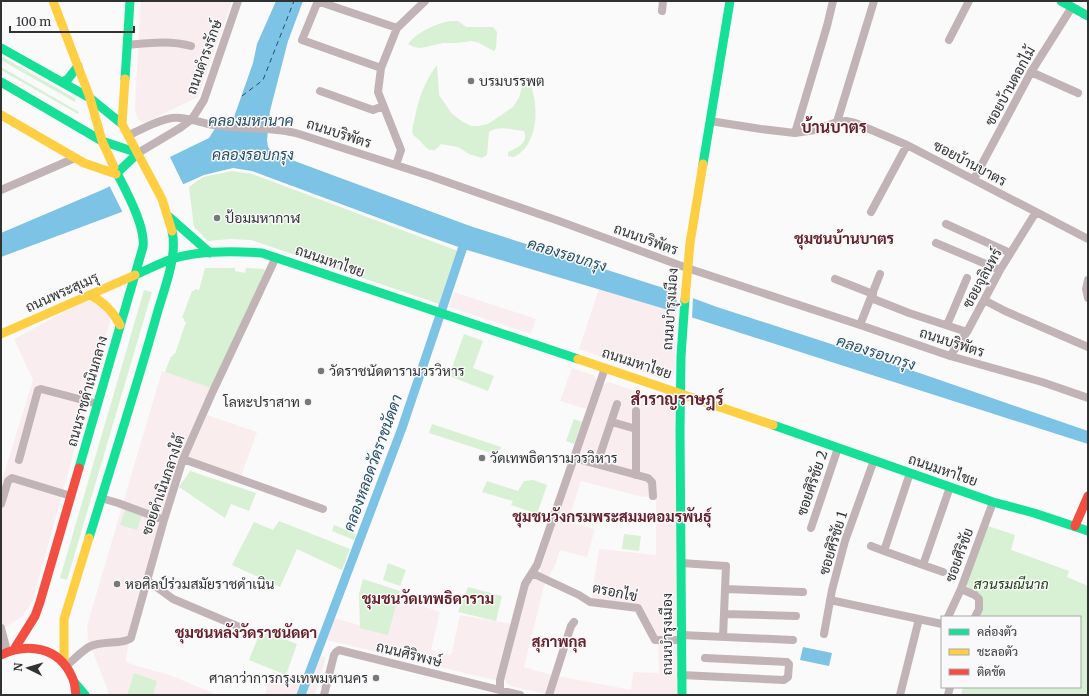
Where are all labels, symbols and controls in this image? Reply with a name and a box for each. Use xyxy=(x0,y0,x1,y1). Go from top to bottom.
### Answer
scale bar xyxy=(10,8,134,34)
text: 100 m xyxy=(16,14,51,29)
street label: ถนนดำรงรักษ์ xyxy=(182,17,226,97)
street label: ซอยบ้านดอกไม้ xyxy=(981,42,1040,129)
place label: บรมบรรพต xyxy=(479,72,545,90)
marker: บรมบรรพต xyxy=(466,76,476,86)
water label: คลองมหานาค xyxy=(208,111,294,130)
street label: ถนนบริพัตร xyxy=(304,114,374,152)
district label: บ้านบาตร xyxy=(801,116,867,137)
street label: ซอยบ้านบาตร xyxy=(930,136,1010,190)
water label: คลองรอบกรุง xyxy=(212,145,294,166)
place label: ป้อมมหากาฬ xyxy=(225,209,300,227)
marker: ป้อมมหากาฬ xyxy=(212,213,222,223)
street label: ถนนบริพัตร xyxy=(611,219,681,259)
district label: ชุมชนบ้านบาตร xyxy=(794,229,895,250)
water label: คลองรอบกรุง xyxy=(525,233,609,278)
street label: ถนนมหาไชย xyxy=(293,241,367,281)
street label: ซอยจุลินทร์ xyxy=(958,245,1007,312)
street label: ถนนบำรุงเมือง xyxy=(658,267,683,351)
street label: ถนนพระสุเมรุ xyxy=(23,268,102,317)
street label: ถนนบริพัตร xyxy=(917,323,987,361)
water label: คลองรอบกรุง xyxy=(834,331,918,376)
street label: ถนนราชดำเนินกลาง xyxy=(63,333,111,449)
street label: ถนนมหาไชย xyxy=(600,343,674,383)
place label: วัดราชนัดดารามวรวิหาร xyxy=(329,362,465,380)
marker: วัดราชนัดดารามวรวิหาร xyxy=(316,366,326,376)
district label: สำราญราษฎร์ xyxy=(630,388,725,411)
water label: คลองหลอดวัดราชนัดดา xyxy=(339,392,406,534)
place label: โลหะปราสาท xyxy=(222,393,300,411)
marker: โลหะปราสาท xyxy=(303,397,313,407)
street label: ซอยดำเนินกลางใต้ xyxy=(137,432,189,538)
street label: ซอยศิริชัย 2 xyxy=(792,448,832,518)
place label: วัดเทพธิดารามวรวิหาร xyxy=(490,449,618,467)
street label: ถนนมหาไชย xyxy=(906,450,980,490)
marker: วัดเทพธิดารามวรวิหาร xyxy=(477,453,487,463)
district label: ชุมชนวังกรมพระสมมตอมรพันธุ์ xyxy=(512,507,713,528)
street label: ซอยศิริชัย 1 xyxy=(815,509,851,577)
street label: ซอยศิริชัย xyxy=(941,525,977,585)
place label: หอศิลป์ร่วมสมัยราชดำเนิน xyxy=(125,575,274,593)
park label: สวนรมณีนาถ xyxy=(973,575,1049,593)
street label: ตรอกไข่ xyxy=(591,578,639,606)
marker: หอศิลป์ร่วมสมัยราชดำเนิน xyxy=(112,579,122,589)
district label: ชุมชนวัดเทพธิดาราม xyxy=(362,589,494,610)
street label: ถนนบำรุงเมือง xyxy=(658,593,677,675)
legend xyxy=(941,616,1081,688)
district label: ชุมชนหลังวัดราชนัดดา xyxy=(175,623,317,644)
text: คล่องตัว xyxy=(977,624,1017,639)
district label: สุภาพกุล xyxy=(531,632,587,653)
street label: ถนนศิริพงษ์ xyxy=(374,637,444,671)
text: ชะลอตัว xyxy=(977,644,1018,659)
north arrow xyxy=(8,648,48,688)
text: N xyxy=(11,662,25,672)
text: ติดขัด xyxy=(977,664,1006,679)
place label: ศาลาว่าการกรุงเทพมหานคร xyxy=(209,669,368,688)
marker: ศาลาว่าการกรุงเทพมหานคร xyxy=(371,673,381,683)

